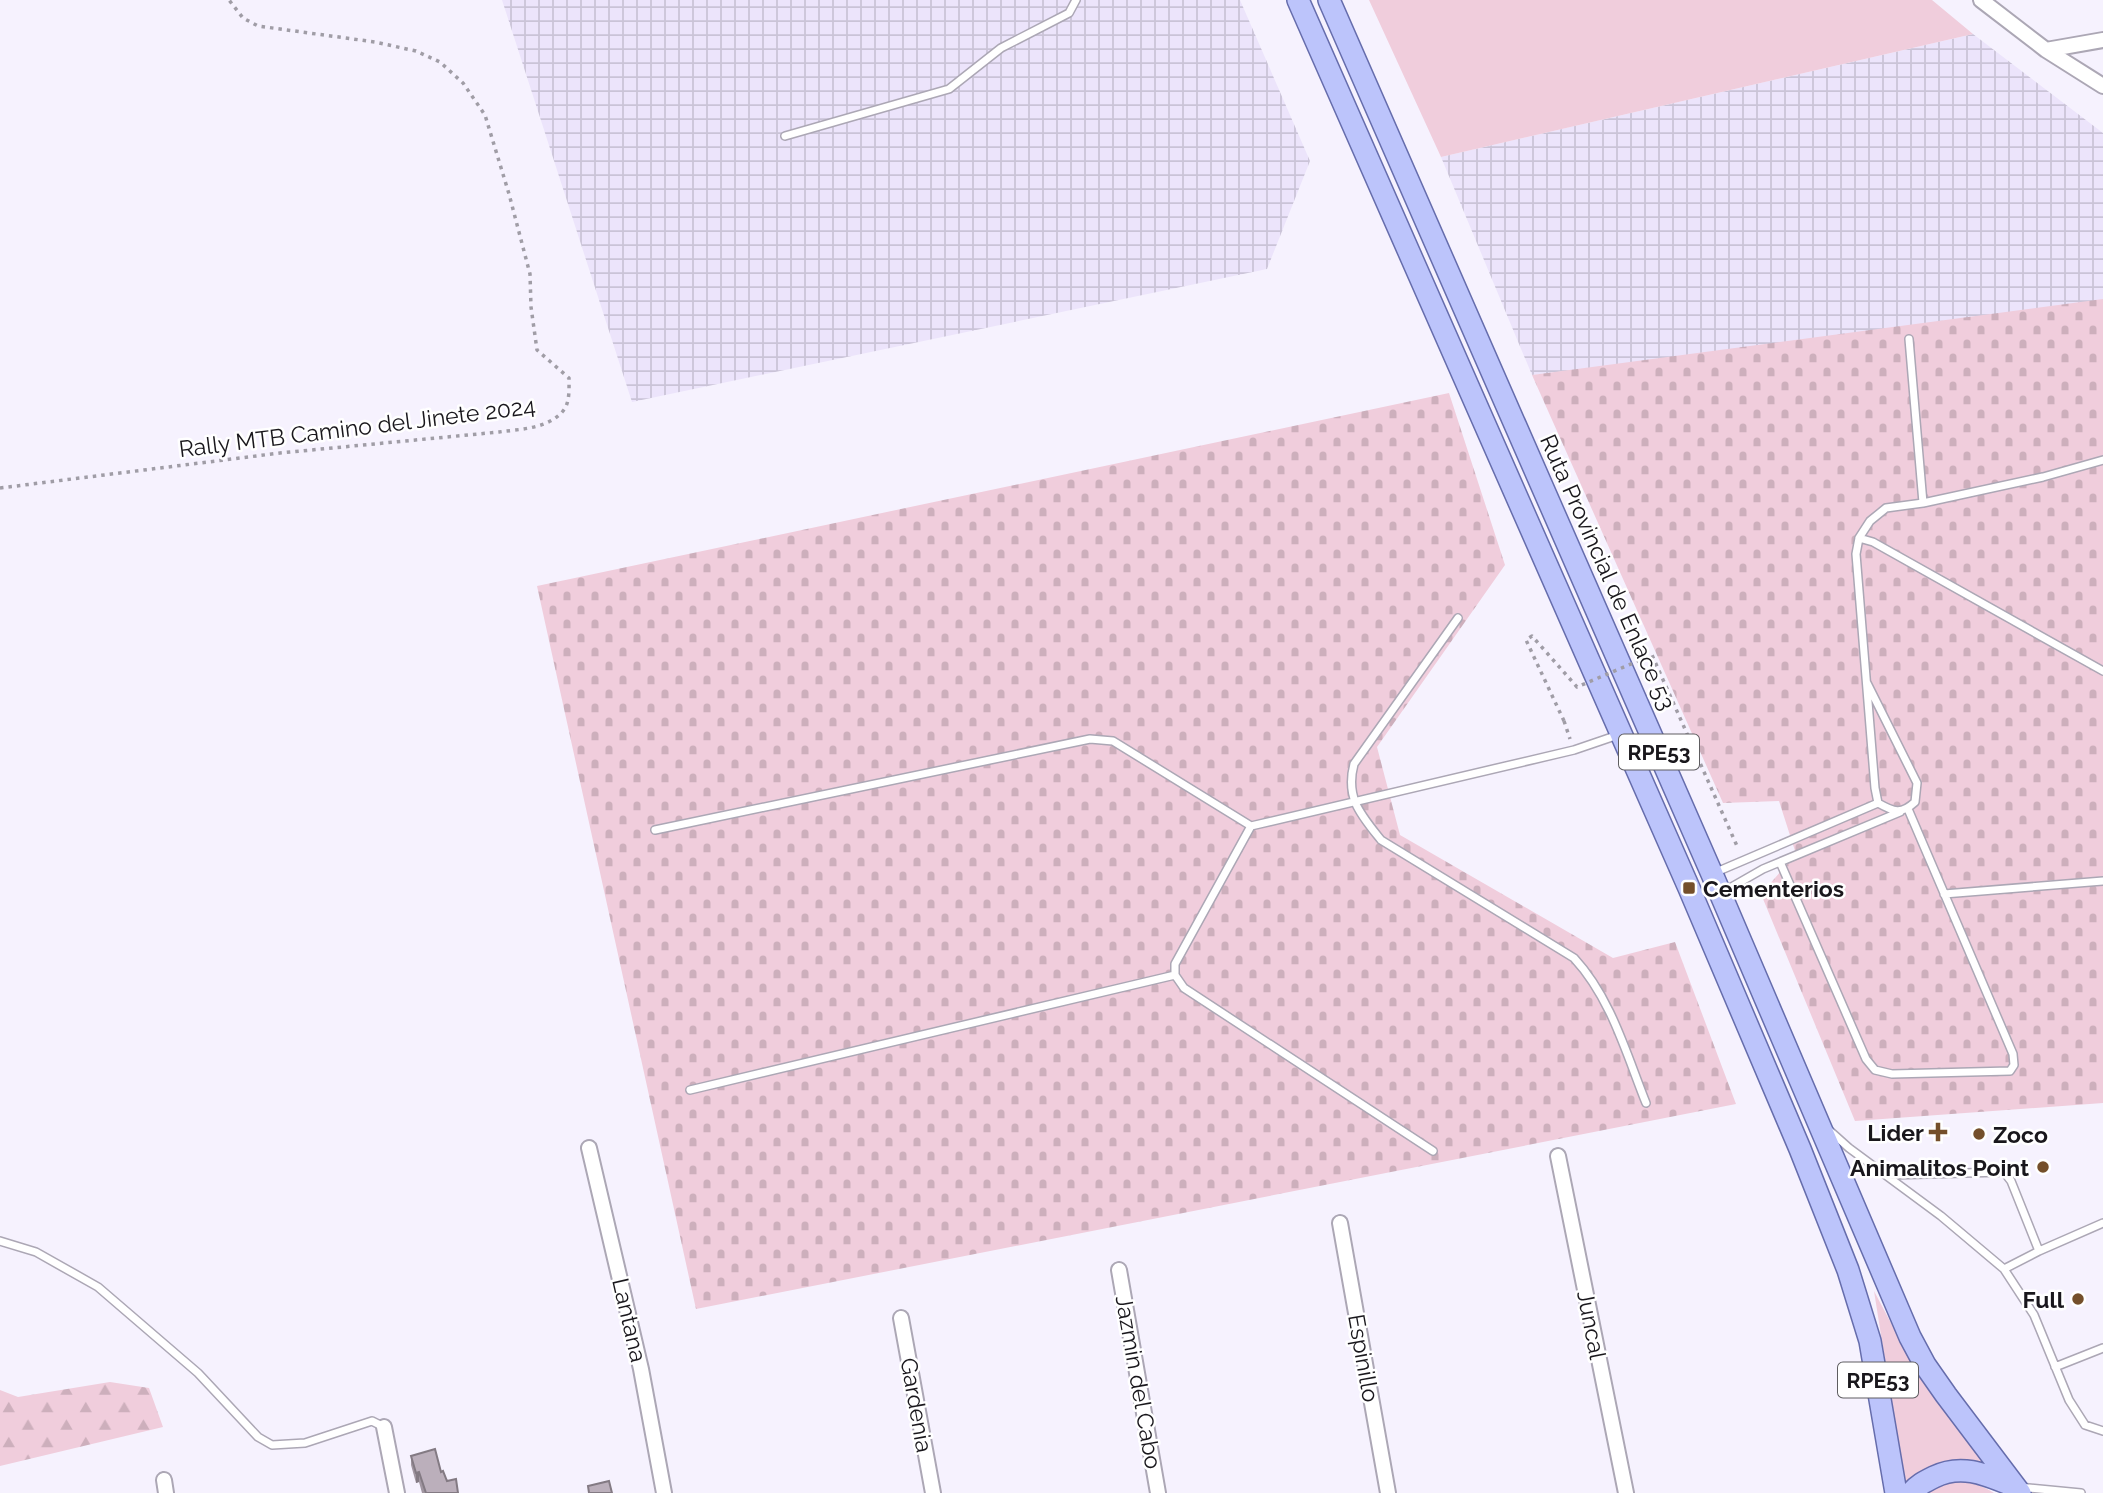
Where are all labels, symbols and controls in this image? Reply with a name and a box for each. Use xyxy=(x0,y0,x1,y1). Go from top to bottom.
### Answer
street label: Rally MTB Camino del Jinete 2024 xyxy=(177,392,537,462)
street label: Ruta Provincial de Enlace 53 xyxy=(1535,430,1681,714)
road number: RPE53 xyxy=(1619,734,1699,770)
place label: Cementerios xyxy=(1703,875,1844,902)
marker: Cementerios xyxy=(1681,880,1697,896)
place label: Lider xyxy=(1867,1119,1924,1146)
place label: Zoco xyxy=(1993,1121,2048,1148)
marker: Lider xyxy=(1930,1124,1946,1140)
marker: Zoco xyxy=(1971,1126,1987,1142)
place label: Animalitos Point xyxy=(1850,1154,2029,1181)
marker: Animalitos Point xyxy=(2035,1159,2051,1175)
street label: Lantana xyxy=(607,1275,653,1365)
place label: Full xyxy=(2022,1286,2065,1313)
street label: Juncal xyxy=(1572,1288,1612,1362)
marker: Full xyxy=(2070,1291,2086,1307)
street label: Jazmin del Cabo xyxy=(1110,1293,1168,1471)
street label: Espinillo xyxy=(1343,1312,1385,1404)
street label: Gardenia xyxy=(895,1356,939,1454)
road number: RPE53 xyxy=(1838,1362,1918,1398)

